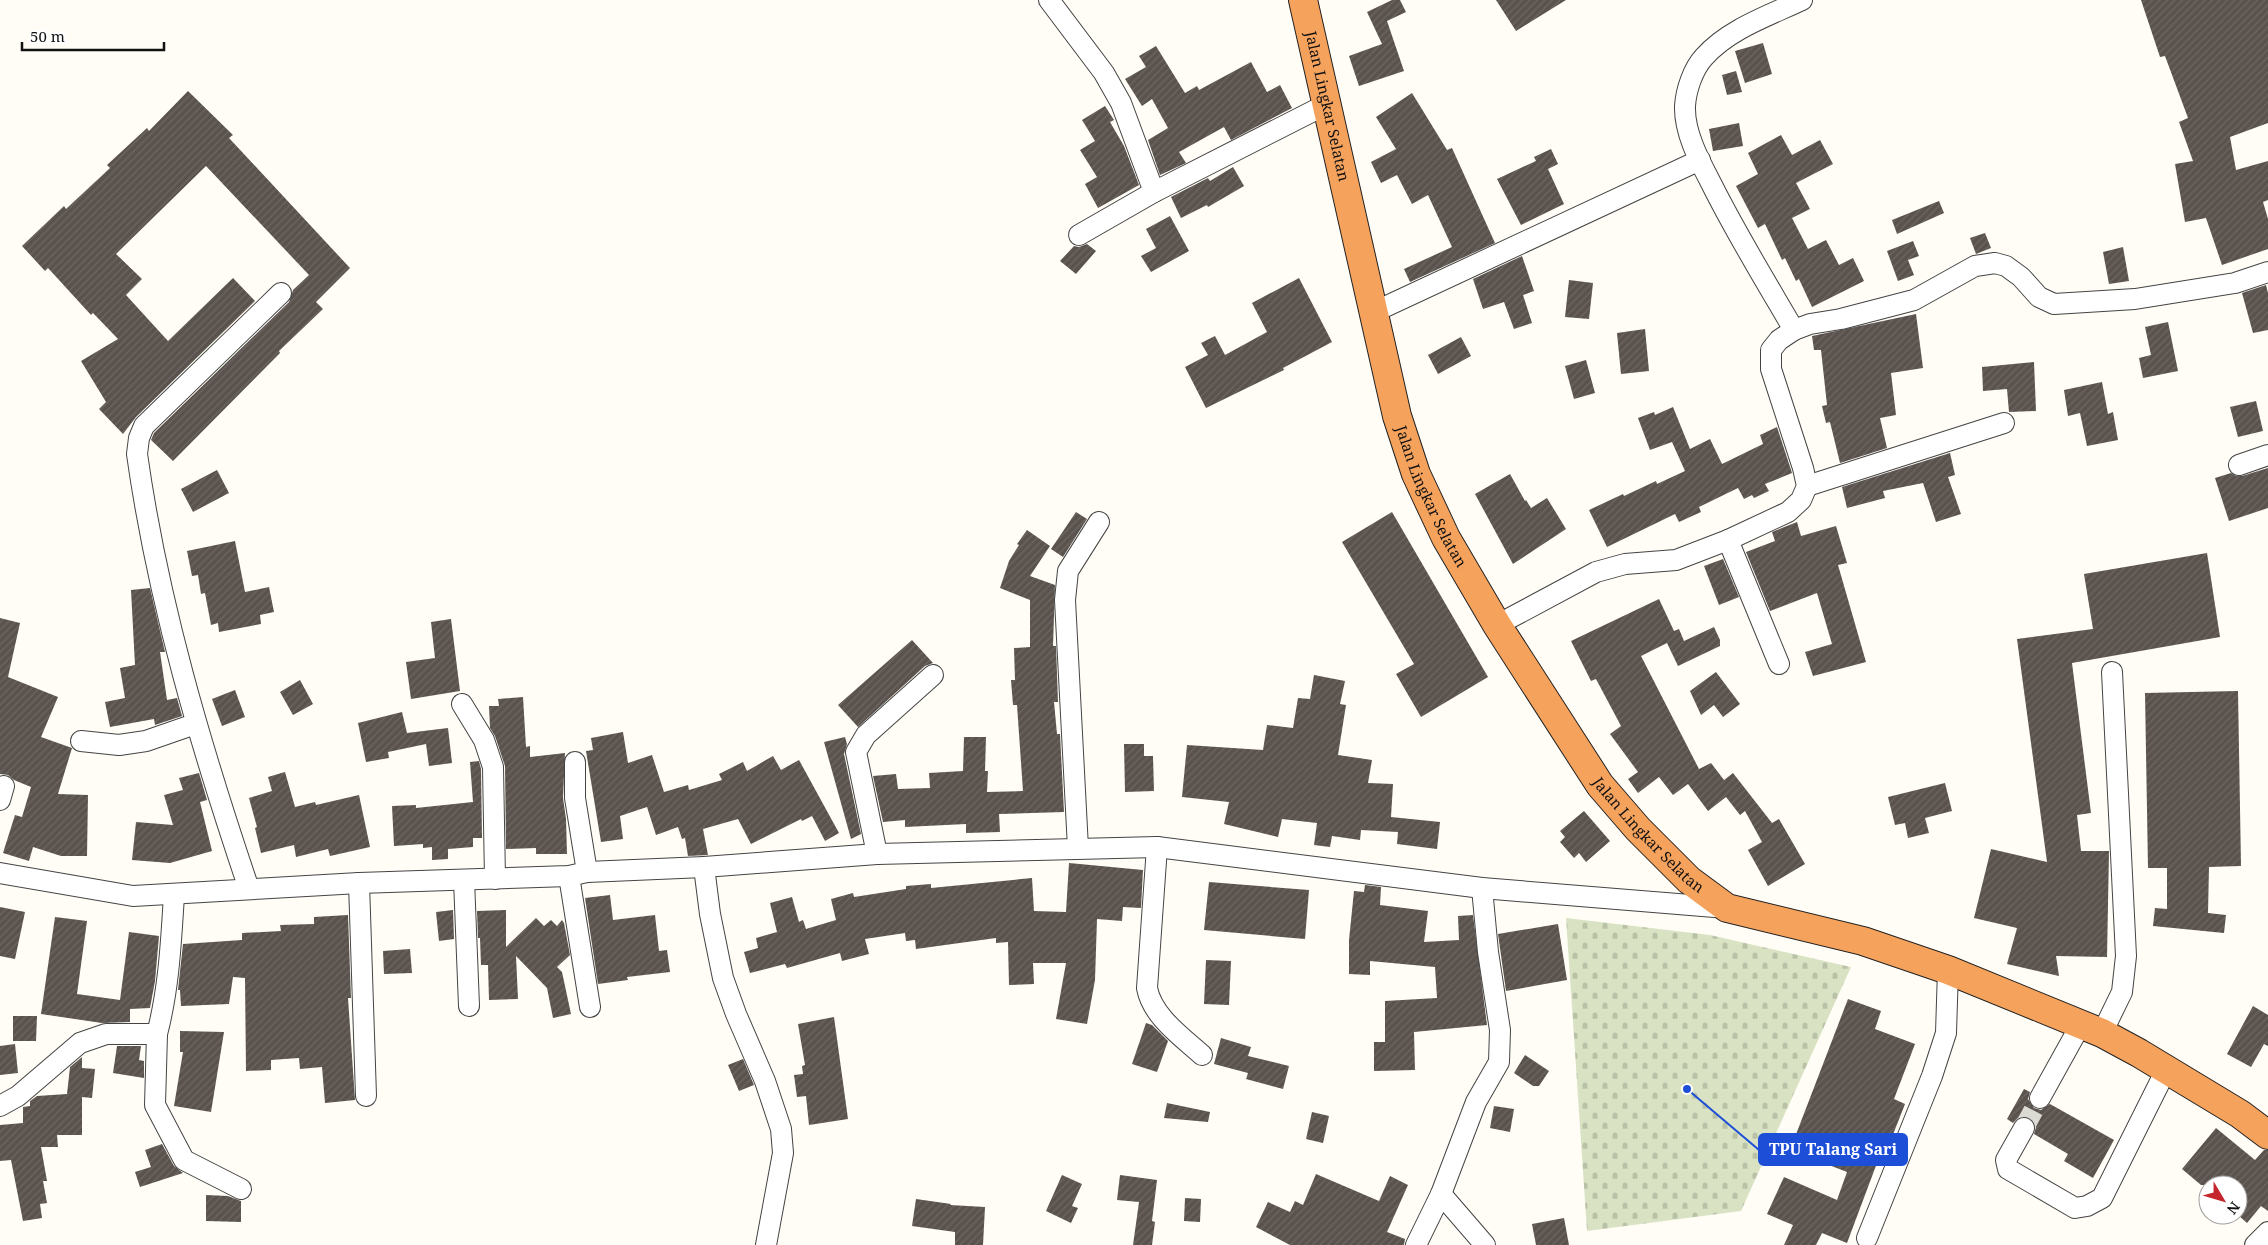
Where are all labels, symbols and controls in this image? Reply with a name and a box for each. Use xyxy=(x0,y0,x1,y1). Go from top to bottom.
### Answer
scale bar xyxy=(22,20,165,52)
text: 50 m xyxy=(30,26,65,46)
street label: Jalan Lingkar Selatan xyxy=(1301,28,1355,183)
street label: Jalan Lingkar Selatan xyxy=(1392,422,1472,571)
street label: Jalan Lingkar Selatan xyxy=(1588,772,1709,897)
callout: TPU Talang Sari xyxy=(1759,1134,1907,1165)
text: TPU Talang Sari xyxy=(1769,1138,1897,1160)
north arrow xyxy=(2198,1175,2248,1225)
text: N xyxy=(2223,1198,2245,1219)

